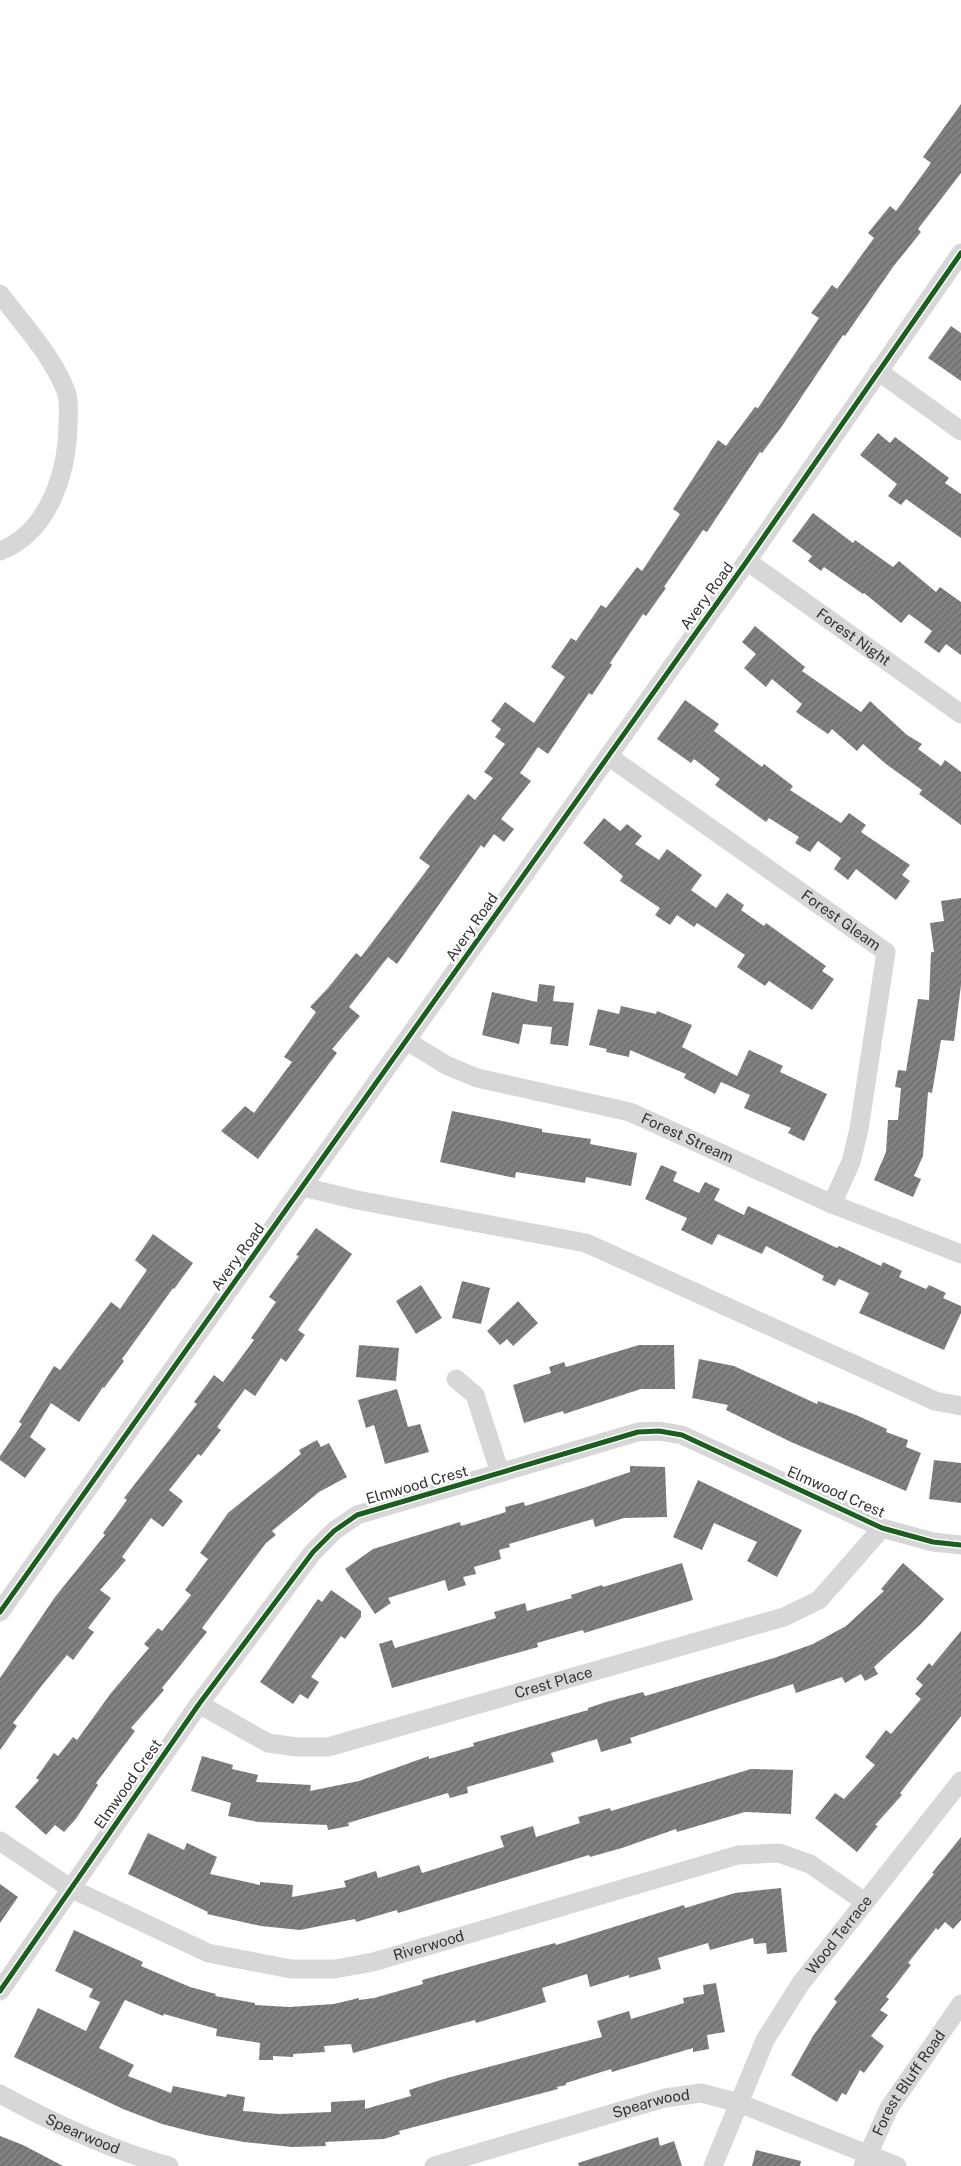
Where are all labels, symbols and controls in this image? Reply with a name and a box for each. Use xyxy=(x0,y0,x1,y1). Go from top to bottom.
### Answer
street label: Avery Road xyxy=(677,559,737,633)
street label: Forest Night xyxy=(814,605,894,669)
street label: Forest Gleam xyxy=(798,886,884,954)
street label: Avery Road xyxy=(442,890,501,964)
street label: Forest Stream xyxy=(639,1109,736,1166)
street label: Avery Road xyxy=(208,1220,268,1294)
street label: Elmwood Crest xyxy=(364,1462,470,1507)
street label: Elmwood Crest xyxy=(785,1462,888,1521)
street label: Crest Place xyxy=(512,1663,594,1701)
street label: Elmwood Crest xyxy=(90,1736,165,1832)
street label: Wood Terrace xyxy=(802,1892,875,1978)
street label: Riverwood xyxy=(391,1927,466,1964)
street label: Forest Bluff Road xyxy=(869,2027,948,2138)
street label: Spearwood xyxy=(610,2086,691,2121)
street label: Spearwood xyxy=(43,2110,122,2157)

